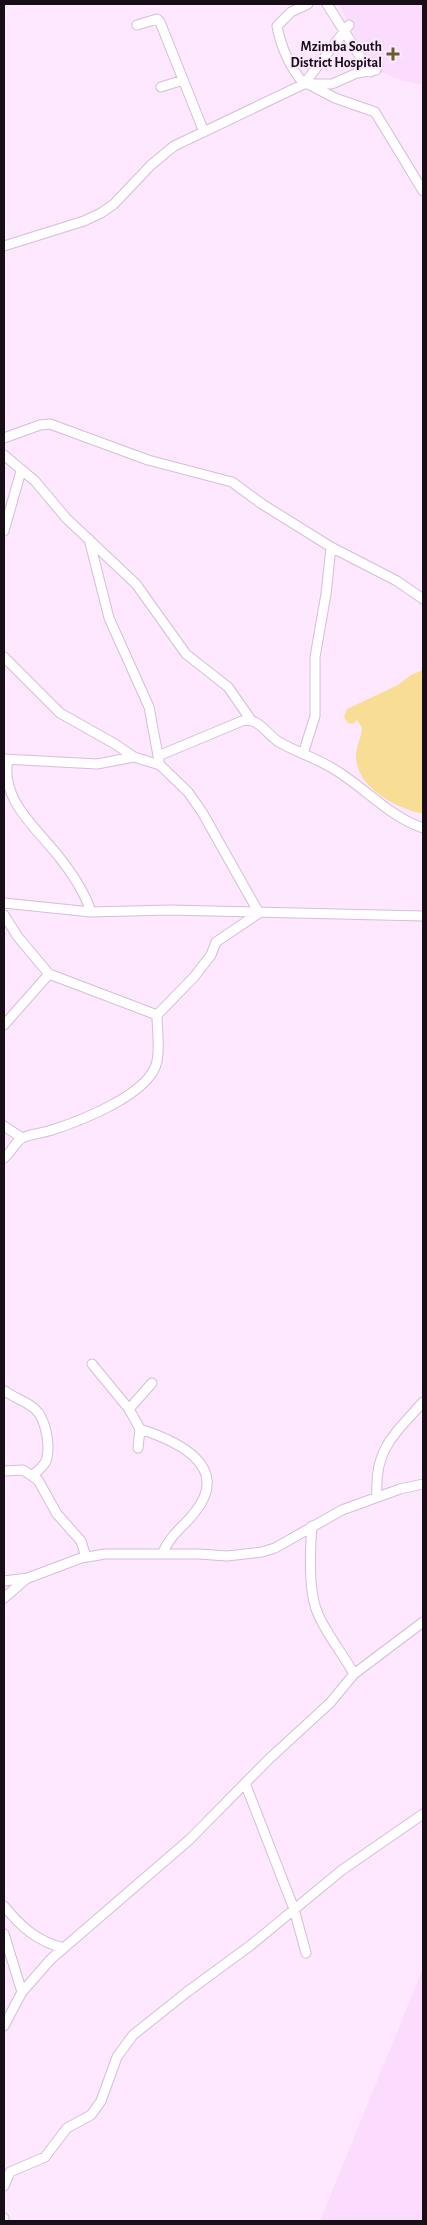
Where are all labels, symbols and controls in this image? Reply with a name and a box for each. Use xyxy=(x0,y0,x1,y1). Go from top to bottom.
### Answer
place label: Mzimba South District Hospital xyxy=(290,40,382,70)
marker: Mzimba South District Hospital xyxy=(386,47,400,61)

